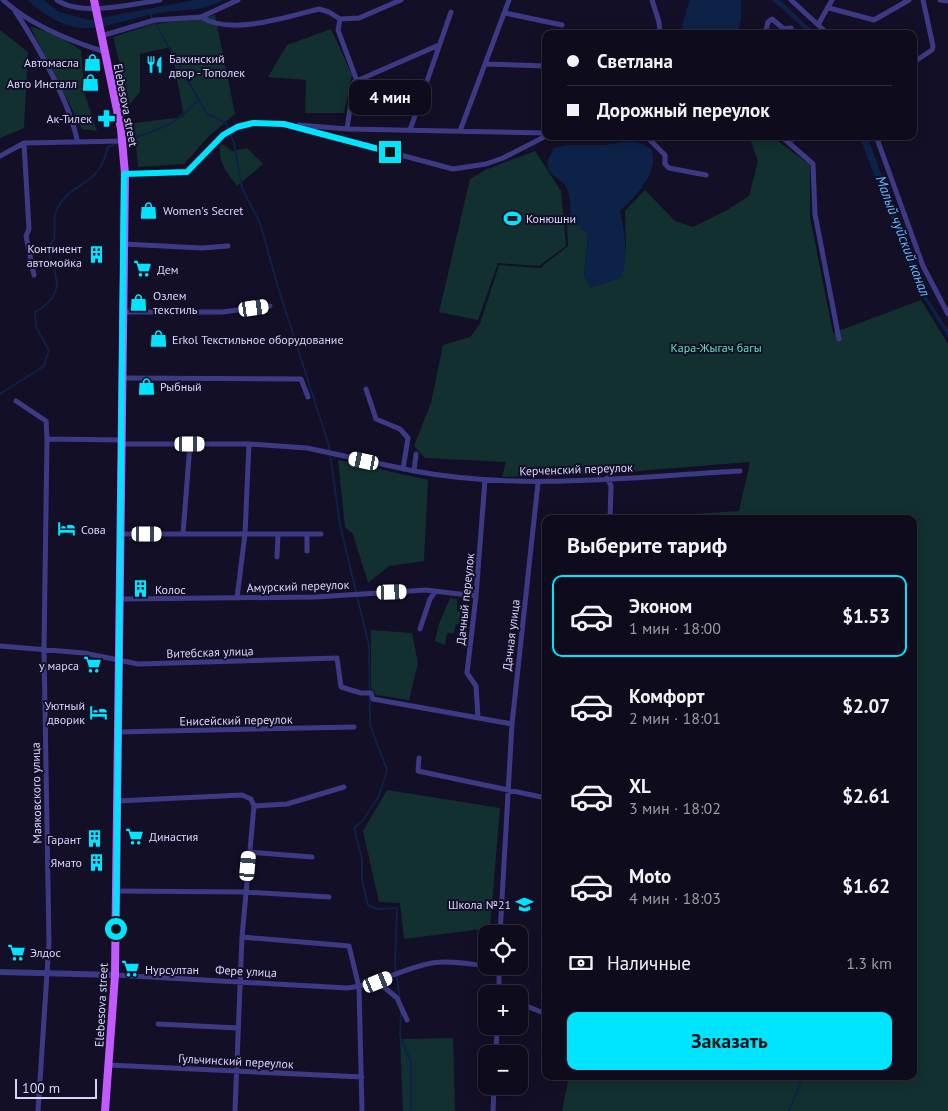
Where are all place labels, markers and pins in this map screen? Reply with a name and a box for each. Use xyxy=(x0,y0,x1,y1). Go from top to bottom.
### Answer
place label: Бакинский двор - Тополек xyxy=(169,51,245,80)
shop icon: Автомасла xyxy=(83,52,103,72)
place label: Автомасла xyxy=(24,55,79,70)
restaurant icon: Бакинский двор - Тополек xyxy=(145,55,165,75)
shop icon: Авто Инсталл xyxy=(81,73,101,93)
place label: Авто Инсталл xyxy=(7,76,77,91)
pharmacy icon: Ак-Тилек xyxy=(96,108,116,128)
place label: Ак-Тилек xyxy=(47,111,92,126)
shop icon: Women's Secret xyxy=(139,200,159,220)
place label: Women's Secret xyxy=(163,203,243,218)
sports icon: Конюшни xyxy=(502,208,522,228)
place label: Конюшни xyxy=(526,211,576,226)
place label: Континент автомойка xyxy=(27,241,82,270)
building icon: Континент автомойка xyxy=(86,245,106,265)
supermarket icon: Дем xyxy=(133,259,153,279)
place label: Дем xyxy=(157,262,179,277)
place label: Озлем текстиль xyxy=(153,288,198,317)
shop icon: Озлем текстиль xyxy=(129,292,149,312)
shop icon: Erkol Текстильное оборудование xyxy=(148,329,168,349)
place label: Erkol Текстильное оборудование xyxy=(172,332,344,347)
shop icon: Рыбный xyxy=(136,376,156,396)
place label: Рыбный xyxy=(160,379,202,394)
hotel icon: Сова xyxy=(57,519,77,539)
place label: Сова xyxy=(81,522,106,537)
building icon: Колос xyxy=(131,579,151,599)
place label: Колос xyxy=(155,582,186,597)
supermarket icon: у марса xyxy=(83,655,103,675)
place label: у марса xyxy=(39,658,79,673)
place label: Уютный дворик xyxy=(45,698,85,727)
hotel icon: Уютный дворик xyxy=(89,702,109,722)
supermarket icon: Династия xyxy=(125,826,145,846)
building icon: Гарант xyxy=(85,829,105,849)
place label: Династия xyxy=(149,829,198,844)
place label: Гарант xyxy=(47,832,81,847)
building icon: Ямато xyxy=(86,852,106,872)
place label: Ямато xyxy=(50,855,82,870)
school or university icon: Школа №21 xyxy=(515,894,535,914)
place label: Школа №21 xyxy=(448,897,511,912)
supermarket icon: Элдос xyxy=(6,942,26,962)
place label: Элдос xyxy=(30,945,62,960)
supermarket icon: Нурсултан xyxy=(121,959,141,979)
place label: Нурсултан xyxy=(145,962,199,977)

